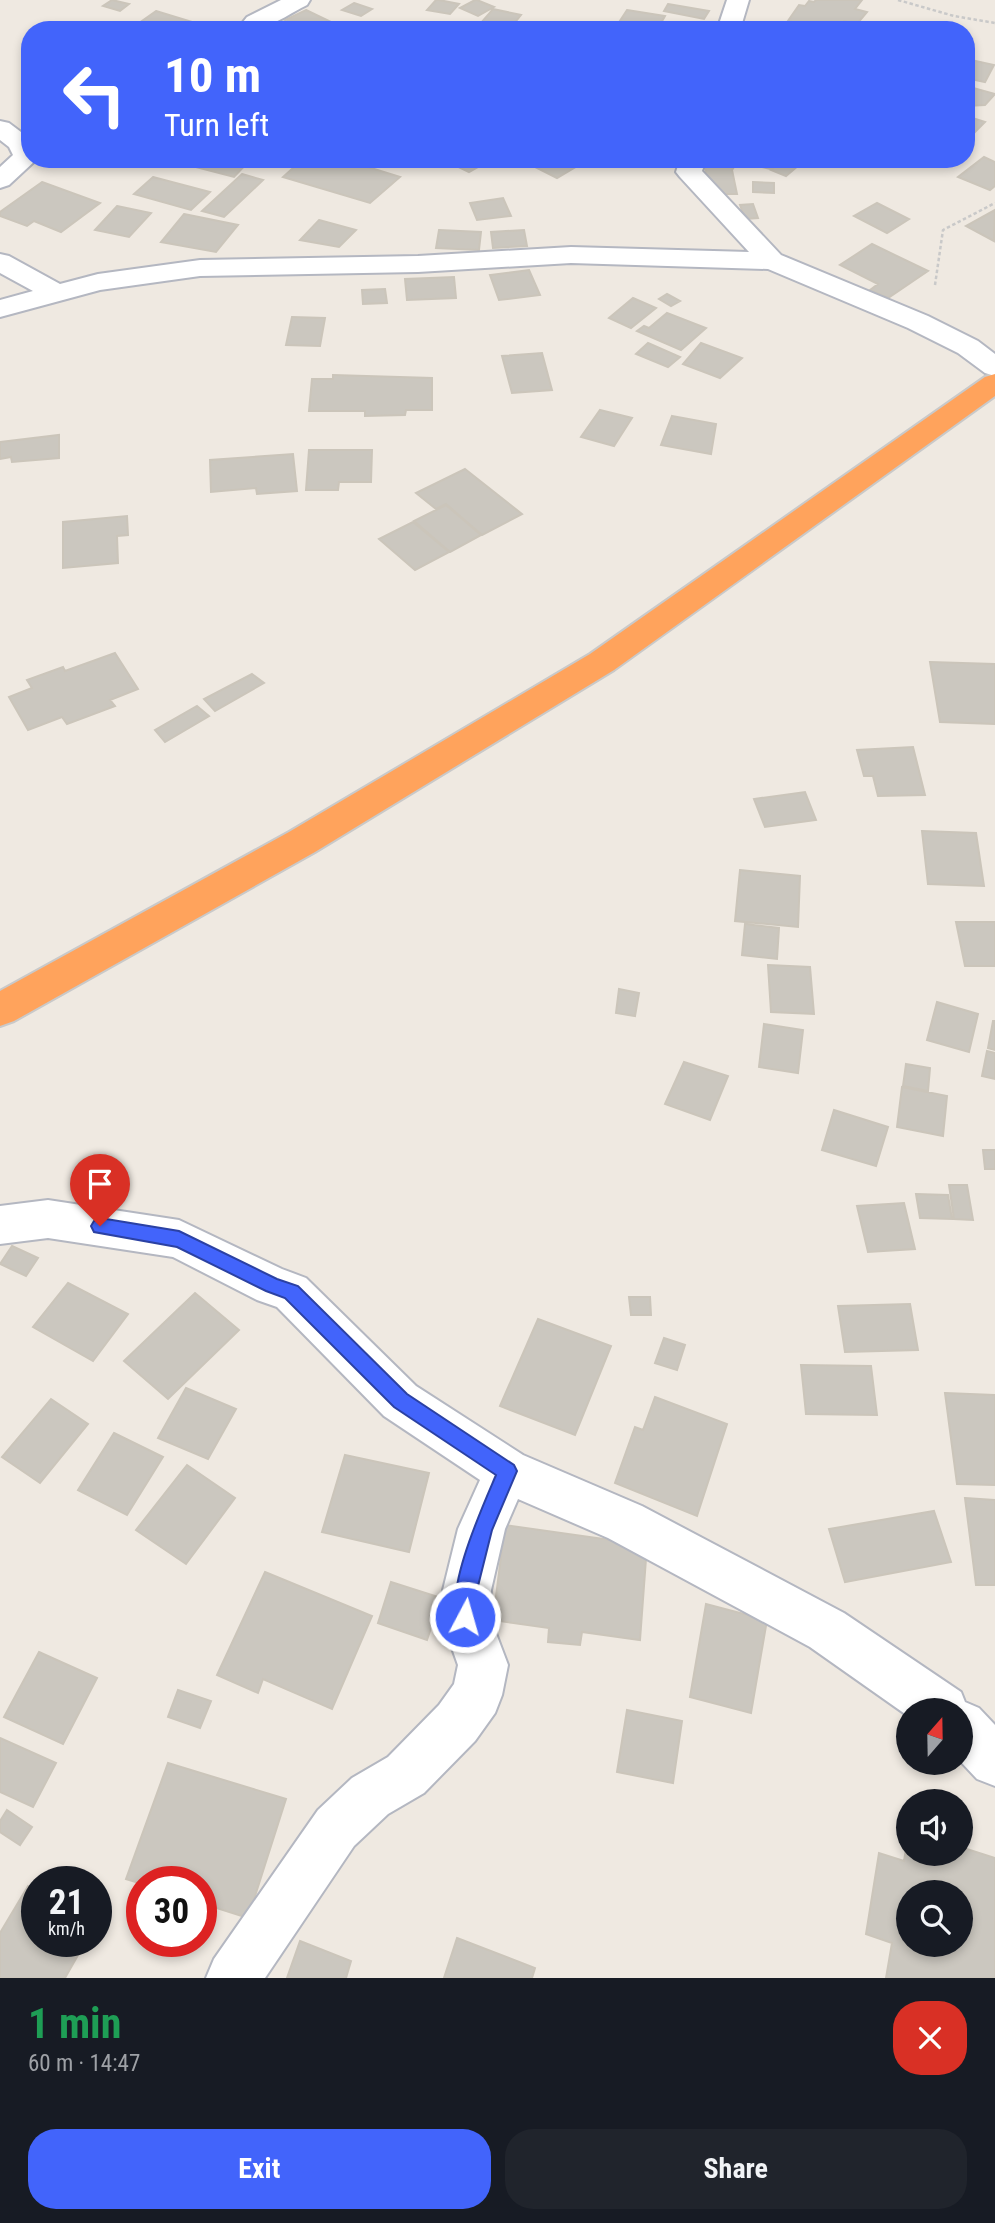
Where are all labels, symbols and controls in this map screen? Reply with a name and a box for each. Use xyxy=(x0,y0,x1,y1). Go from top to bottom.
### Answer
text: 10 m xyxy=(164,47,261,104)
icon: left xyxy=(49,49,140,140)
text: Turn left xyxy=(164,106,269,144)
pin xyxy=(70,1154,130,1226)
icon: arrive xyxy=(81,1165,119,1203)
position arrow xyxy=(428,1580,502,1654)
north arrow xyxy=(896,1698,973,1774)
map controls xyxy=(896,1698,973,1957)
button: sound xyxy=(896,1789,973,1866)
speed limit sign: 30 xyxy=(126,1866,217,1957)
button: search xyxy=(896,1880,973,1957)
text: 21 xyxy=(49,1882,84,1923)
text: km/h xyxy=(48,1918,85,1939)
text: 1 min xyxy=(28,1999,121,2048)
button: close xyxy=(893,2001,967,2075)
text: 60 m · 14:47 xyxy=(28,2050,140,2077)
button: Exit xyxy=(28,2129,491,2209)
button: Share xyxy=(505,2129,967,2209)

